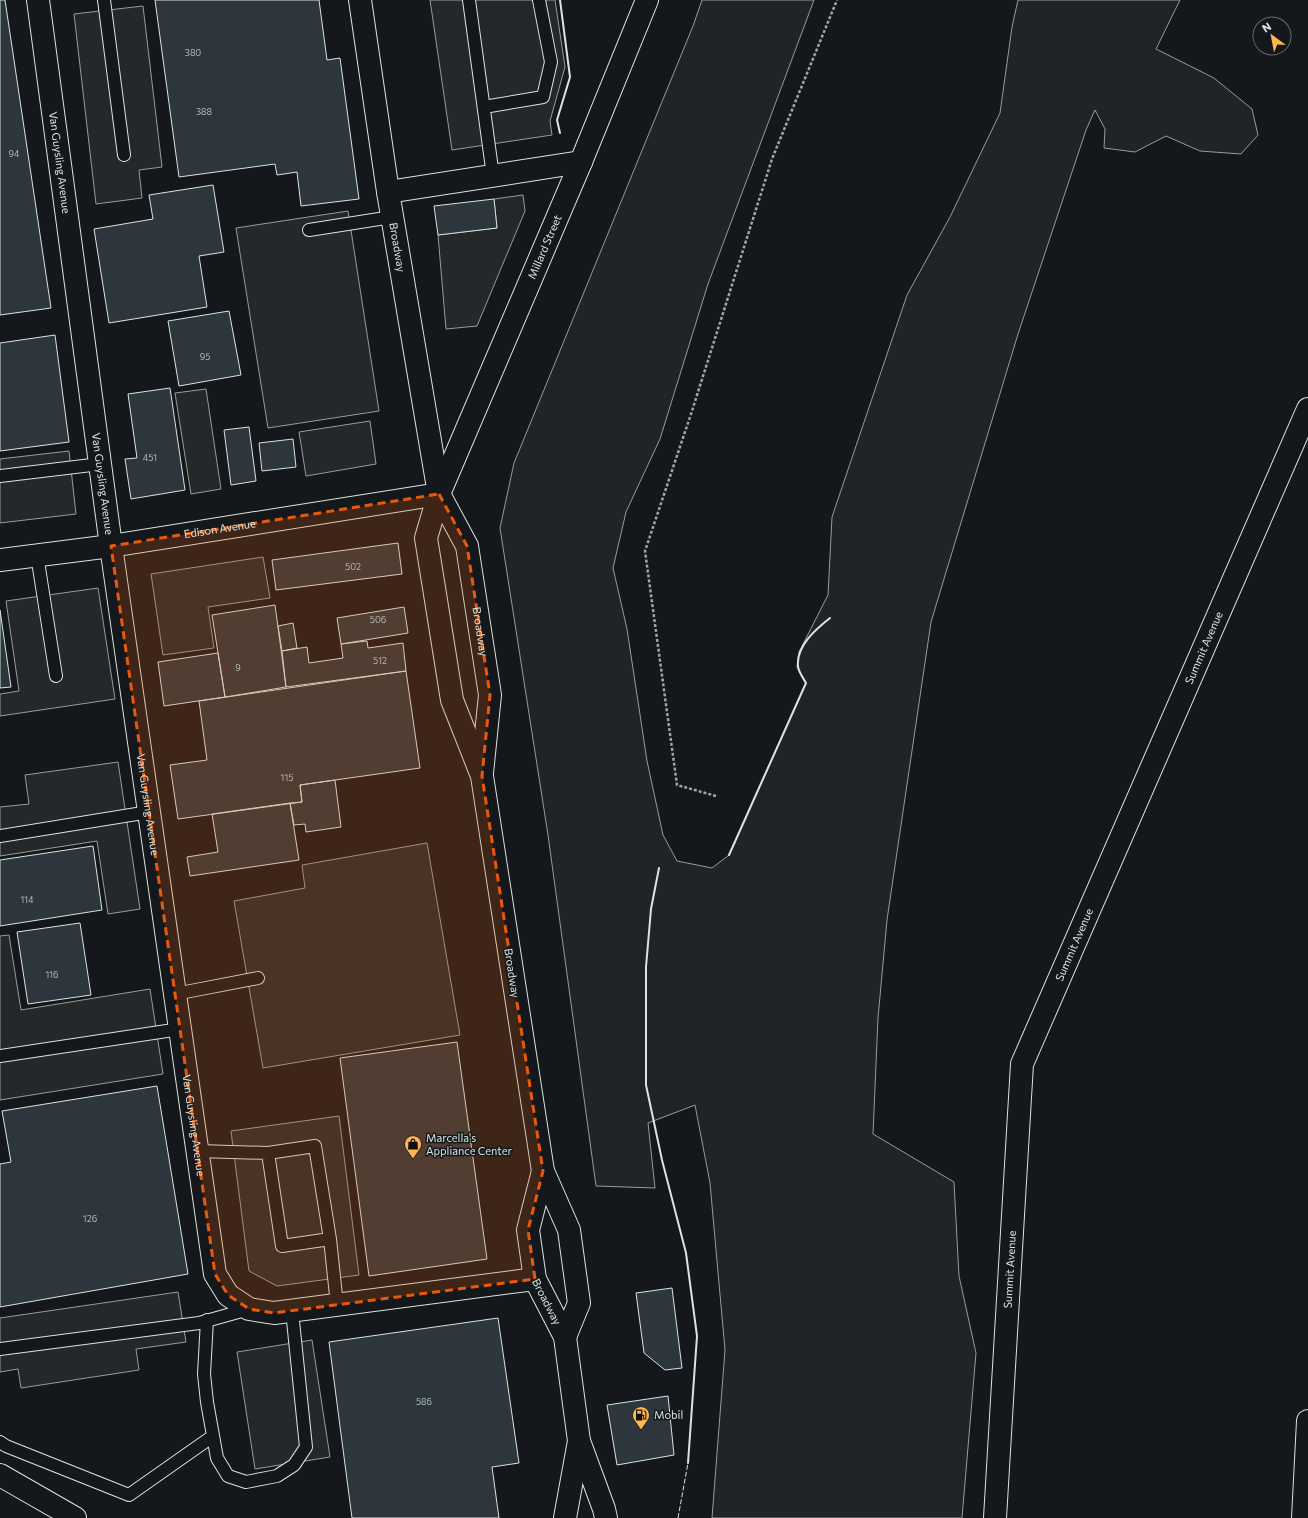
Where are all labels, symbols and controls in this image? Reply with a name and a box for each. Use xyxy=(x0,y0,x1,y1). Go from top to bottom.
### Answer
north arrow xyxy=(1252,16,1292,56)
text: N xyxy=(1259,19,1273,35)
house number: 380 xyxy=(185,47,201,58)
house number: 388 xyxy=(196,106,212,117)
street label: Van Guysling Avenue xyxy=(47,111,74,214)
house number: 94 xyxy=(9,148,20,159)
street label: Millard Street xyxy=(525,212,564,281)
street label: Broadway xyxy=(387,221,408,273)
house number: 95 xyxy=(200,351,210,362)
street label: Van Guysling Avenue xyxy=(90,432,116,536)
house number: 451 xyxy=(143,452,157,463)
street label: Edison Avenue xyxy=(183,516,257,540)
house number: 502 xyxy=(345,561,361,572)
street label: Broadway xyxy=(470,606,491,658)
street label: Summit Avenue xyxy=(1182,609,1225,686)
house number: 506 xyxy=(370,614,386,625)
house number: 512 xyxy=(373,655,387,666)
house number: 9 xyxy=(235,662,241,673)
street label: Van Guysling Avenue xyxy=(135,753,162,856)
house number: 115 xyxy=(281,772,293,783)
house number: 114 xyxy=(20,894,34,905)
street label: Summit Avenue xyxy=(1052,906,1095,983)
street label: Broadway xyxy=(502,947,523,999)
house number: 116 xyxy=(45,969,59,980)
street label: Van Guysling Avenue xyxy=(181,1073,208,1177)
place label: Marcella's Appliance Center xyxy=(426,1131,513,1157)
shop icon: Marcella's Appliance Center xyxy=(403,1134,423,1159)
house number: 126 xyxy=(83,1213,97,1224)
street label: Summit Avenue xyxy=(1000,1230,1018,1309)
street label: Broadway xyxy=(530,1276,565,1327)
house number: 586 xyxy=(416,1396,432,1407)
fuel station icon: Mobil xyxy=(631,1405,651,1430)
place label: Mobil xyxy=(654,1408,683,1421)

